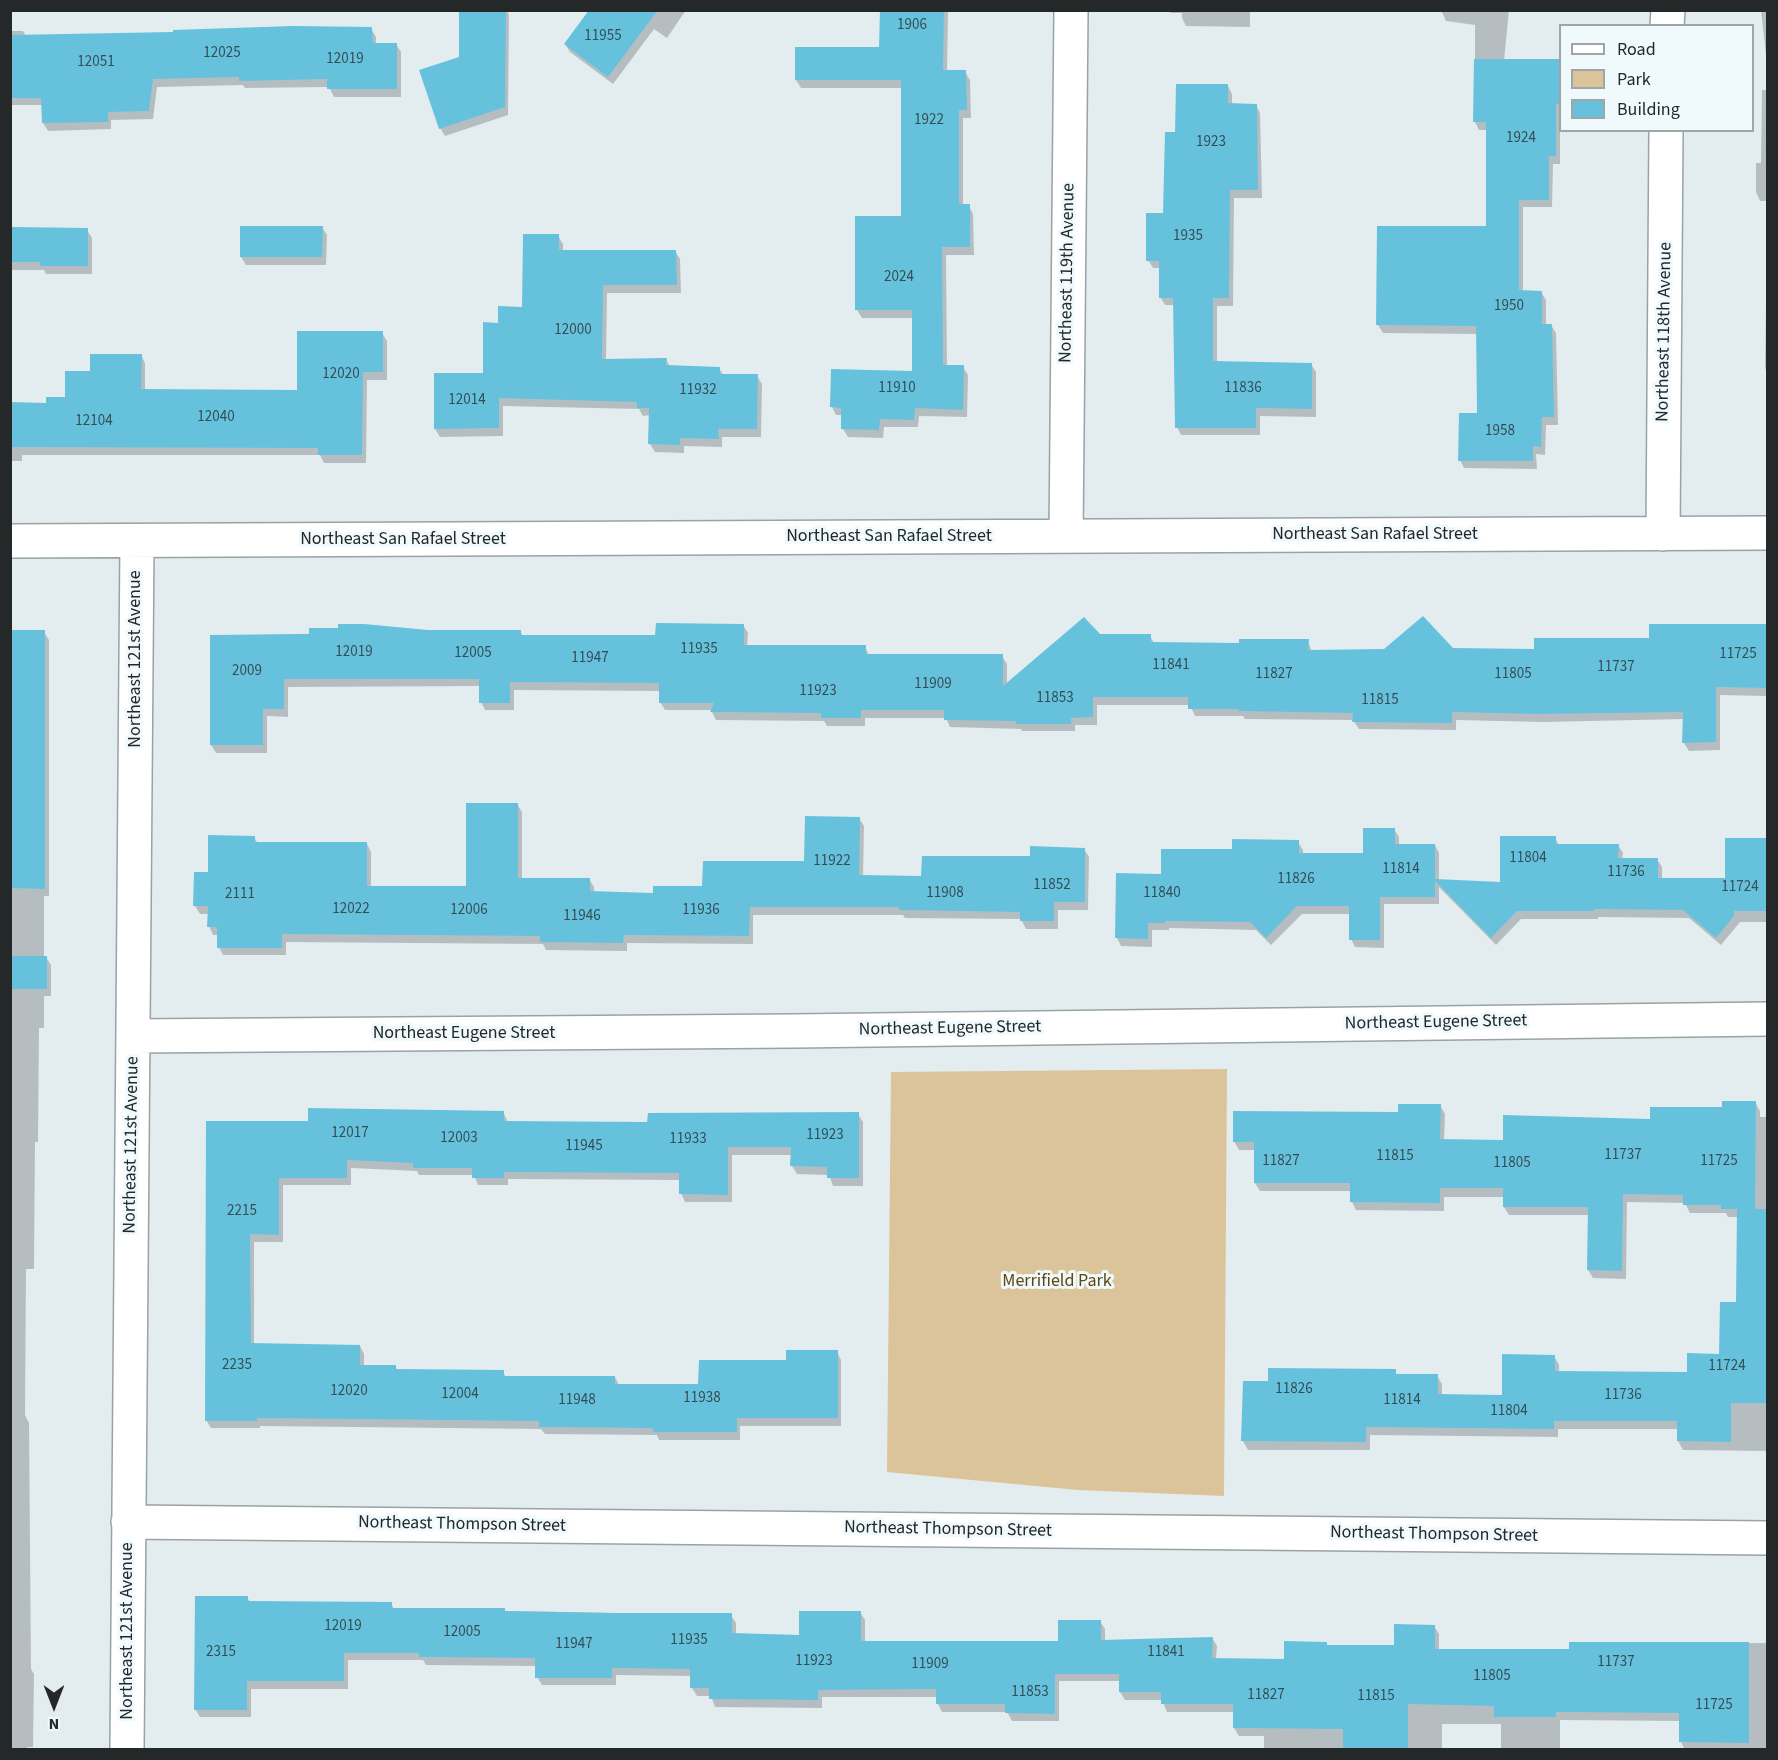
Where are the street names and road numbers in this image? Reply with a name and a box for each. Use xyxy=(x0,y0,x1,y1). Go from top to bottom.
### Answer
street label: Northeast 119th Avenue xyxy=(1056,183,1080,363)
street label: Northeast 118th Avenue xyxy=(1653,242,1677,422)
street label: Northeast San Rafael Street xyxy=(1272,524,1478,546)
street label: Northeast San Rafael Street xyxy=(786,526,992,548)
street label: Northeast San Rafael Street xyxy=(300,529,506,551)
street label: Northeast 121st Avenue xyxy=(125,570,147,748)
street label: Northeast Eugene Street xyxy=(1345,1011,1527,1035)
street label: Northeast Eugene Street xyxy=(859,1017,1041,1041)
street label: Northeast Eugene Street xyxy=(373,1023,555,1045)
street label: Northeast 121st Avenue xyxy=(120,1056,144,1234)
street label: Northeast Thompson Street xyxy=(358,1512,566,1538)
street label: Northeast Thompson Street xyxy=(844,1517,1052,1543)
street label: Northeast Thompson Street xyxy=(1330,1522,1538,1548)
street label: Northeast 121st Avenue xyxy=(117,1542,139,1720)

